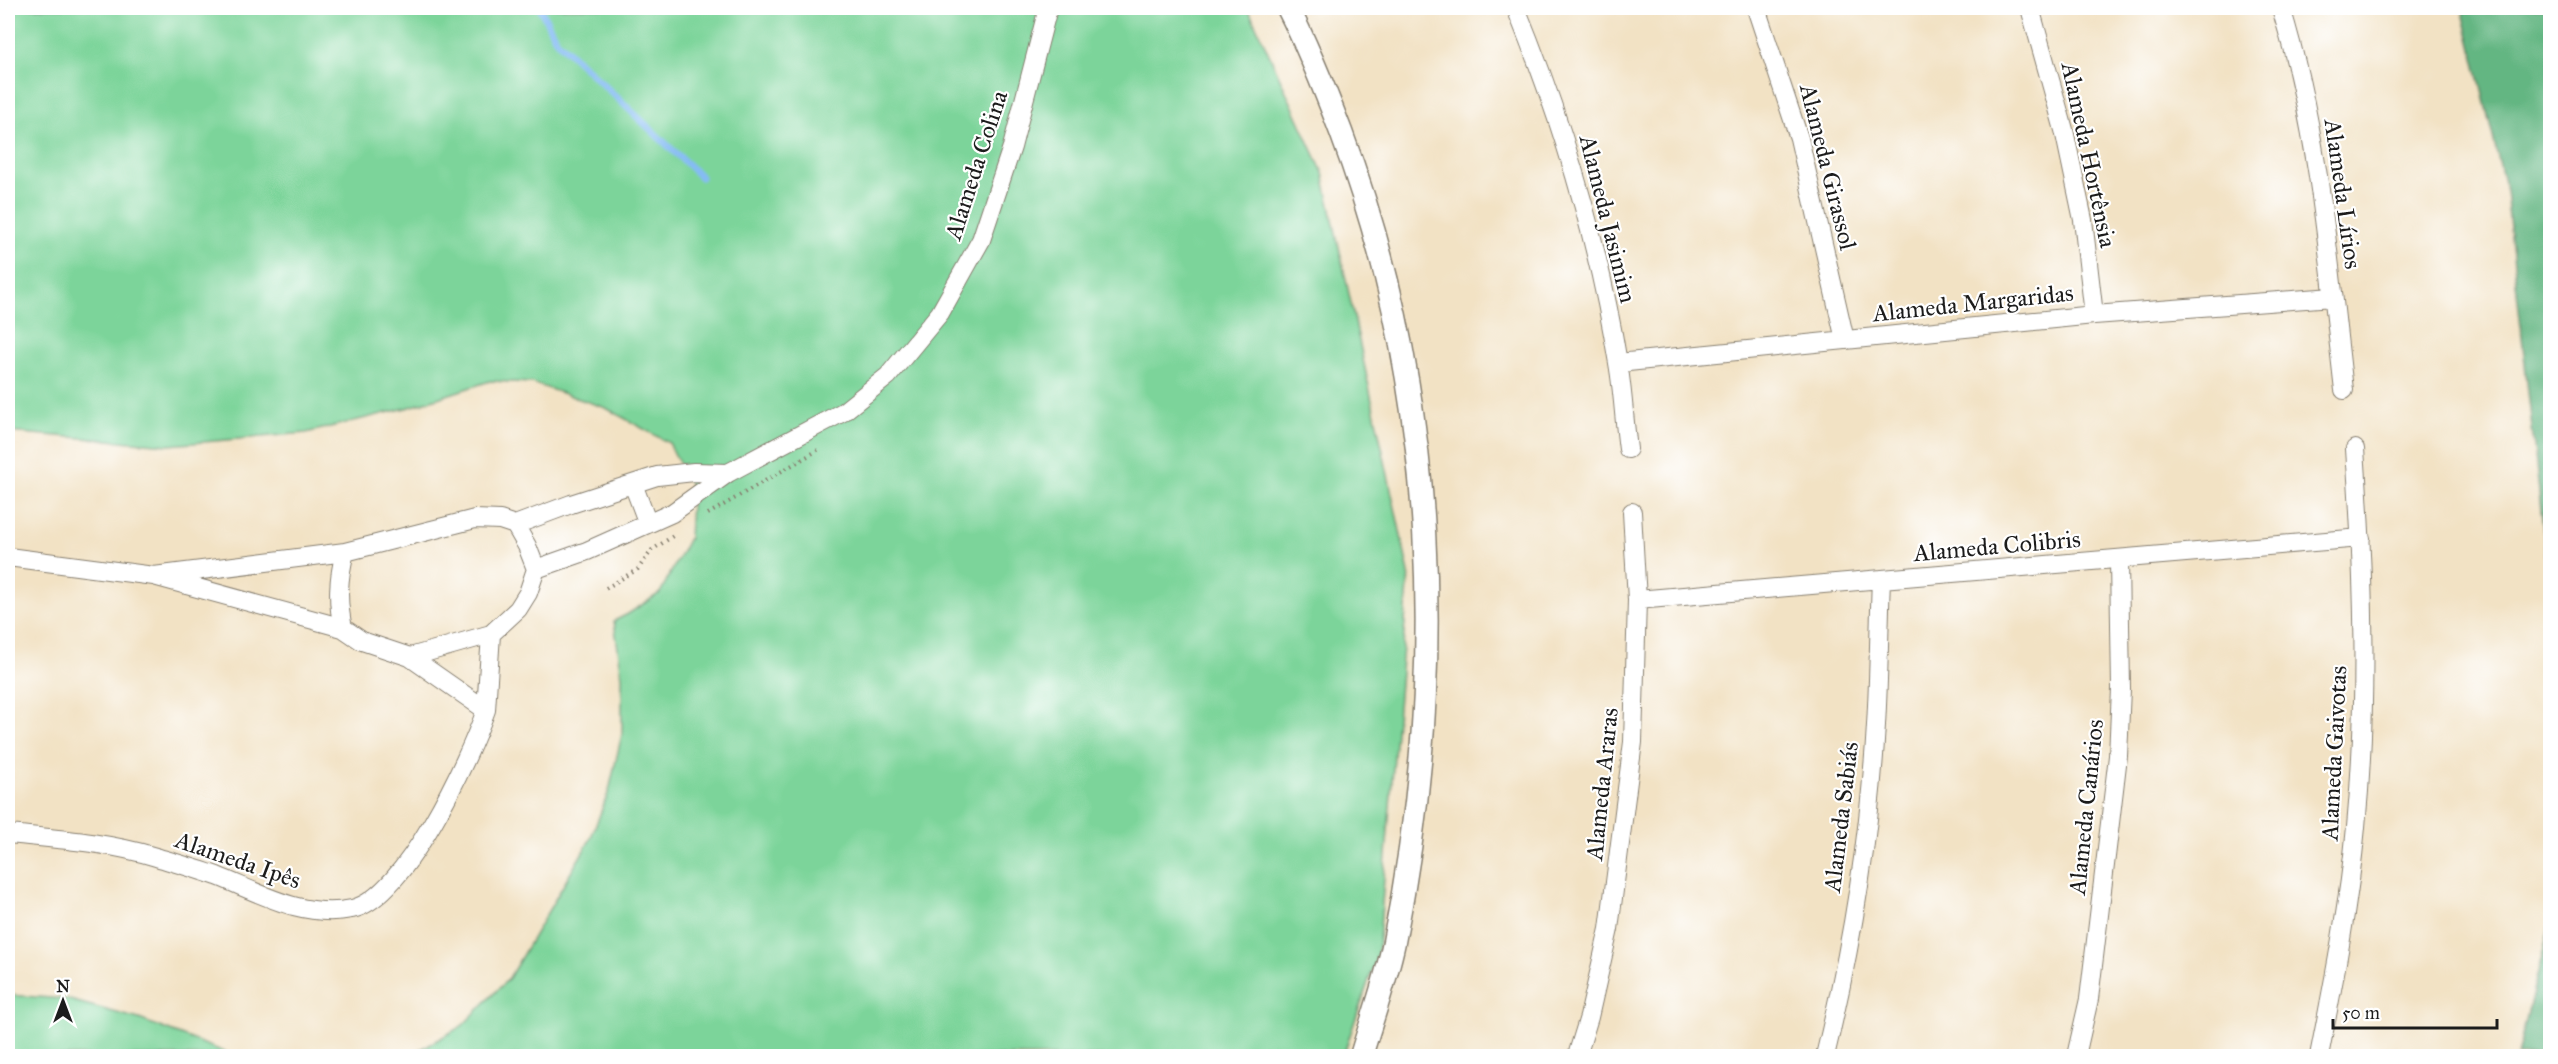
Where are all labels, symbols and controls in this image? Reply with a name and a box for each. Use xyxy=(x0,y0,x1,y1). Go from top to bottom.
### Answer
street label: Alameda Hortênsia xyxy=(2054,59,2123,251)
street label: Alameda Girassol xyxy=(1793,80,1863,253)
street label: Alameda Colina xyxy=(937,86,1014,244)
street label: Alameda Lírios xyxy=(2317,116,2368,271)
street label: Alameda Jasimim xyxy=(1572,131,1643,306)
street label: Alameda Margaridas xyxy=(1870,278,2075,329)
street label: Alameda Colibris xyxy=(1911,524,2082,568)
street label: Alameda Gaivotas xyxy=(2314,665,2354,842)
street label: Alameda Araras xyxy=(1579,706,1625,863)
street label: Alameda Canários xyxy=(2062,718,2110,897)
street label: Alameda Sabiás xyxy=(1817,740,1865,895)
street label: Alameda Ipês xyxy=(170,824,305,895)
north arrow xyxy=(33,971,93,1031)
text: N xyxy=(56,977,70,996)
scale bar xyxy=(2333,992,2496,1030)
text: 50 m xyxy=(2342,1002,2380,1024)

